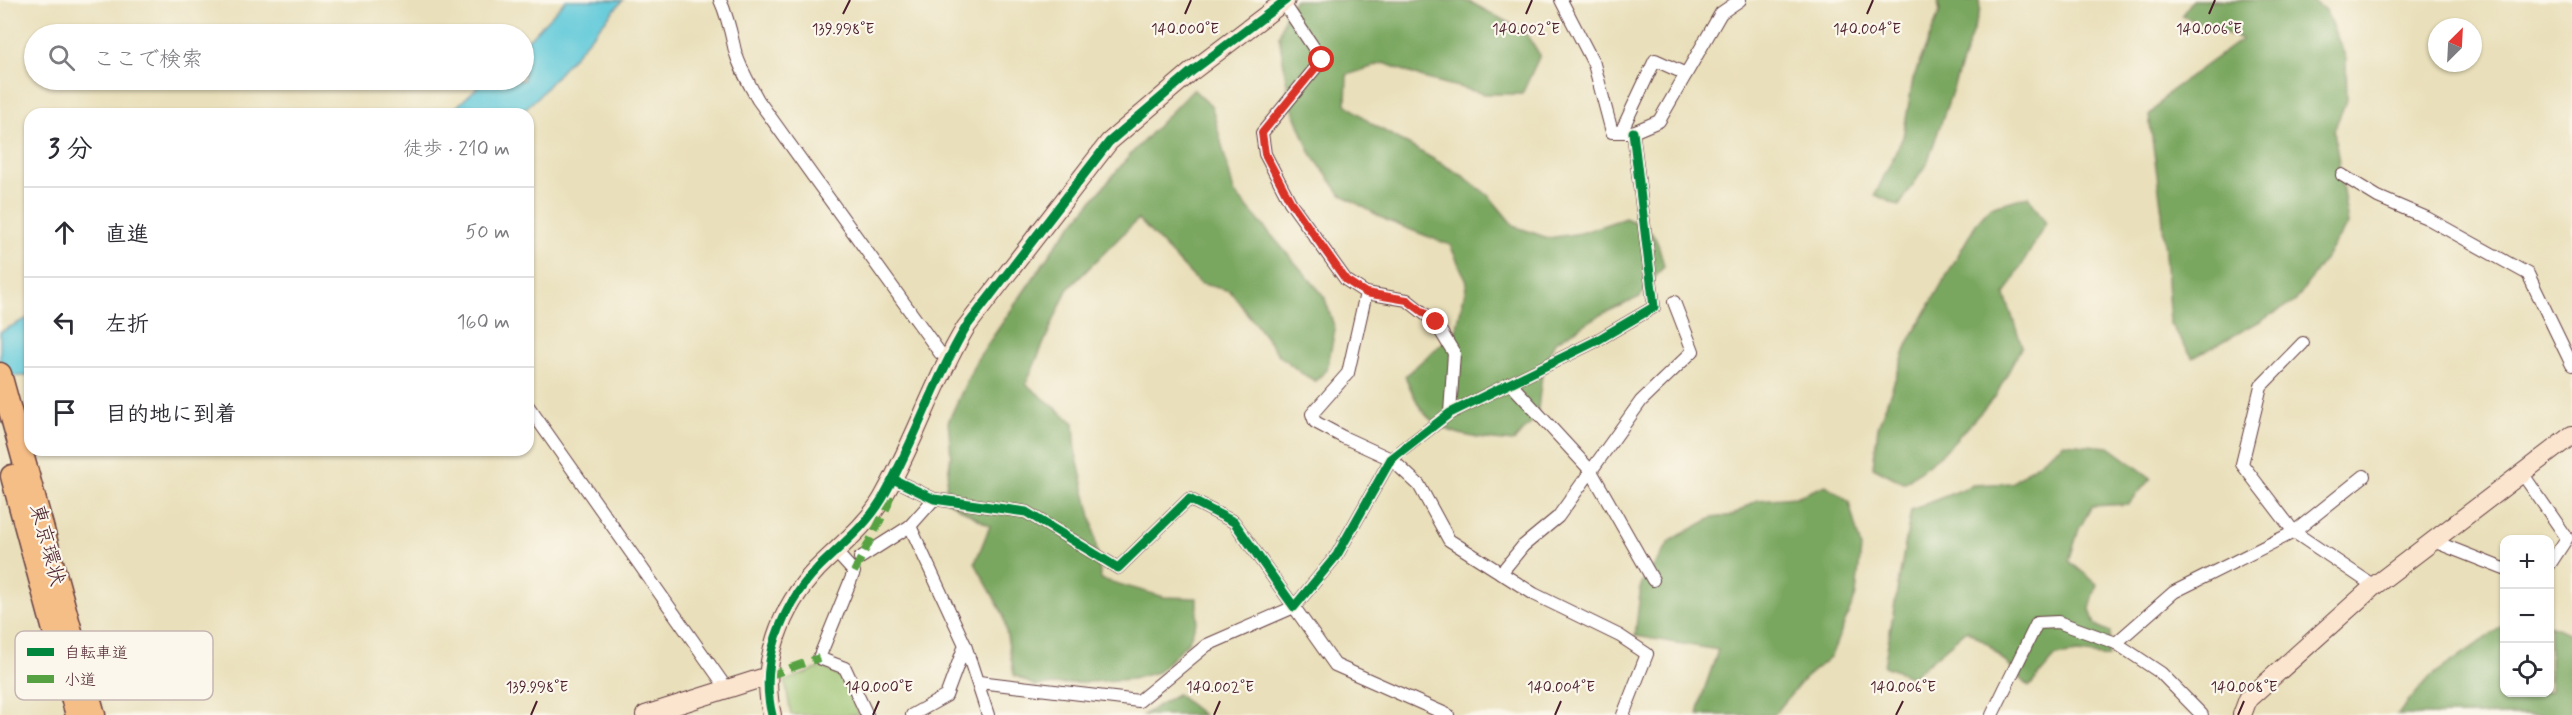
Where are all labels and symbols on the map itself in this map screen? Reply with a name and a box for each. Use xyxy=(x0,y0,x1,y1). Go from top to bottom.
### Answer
north arrow xyxy=(2428,18,2482,72)
text: 139.998°E xyxy=(812,20,875,40)
text: 140.000°E xyxy=(1151,20,1219,40)
text: 140.002°E xyxy=(1492,20,1560,40)
text: 140.004°E xyxy=(1833,20,1901,40)
text: 140.006°E xyxy=(2176,20,2242,40)
route start xyxy=(1308,46,1334,72)
route end xyxy=(1422,308,1448,334)
street label: 東京環状 xyxy=(23,501,71,589)
legend xyxy=(15,631,213,700)
text: 自転車道 xyxy=(64,643,128,664)
text: 小道 xyxy=(64,670,96,691)
text: 139.998°E xyxy=(506,678,569,698)
text: 140.000°E xyxy=(845,678,913,698)
text: 140.002°E xyxy=(1186,678,1254,698)
text: 140.004°E xyxy=(1527,678,1595,698)
text: 140.006°E xyxy=(1870,678,1936,698)
text: 140.008°E xyxy=(2210,678,2278,698)

